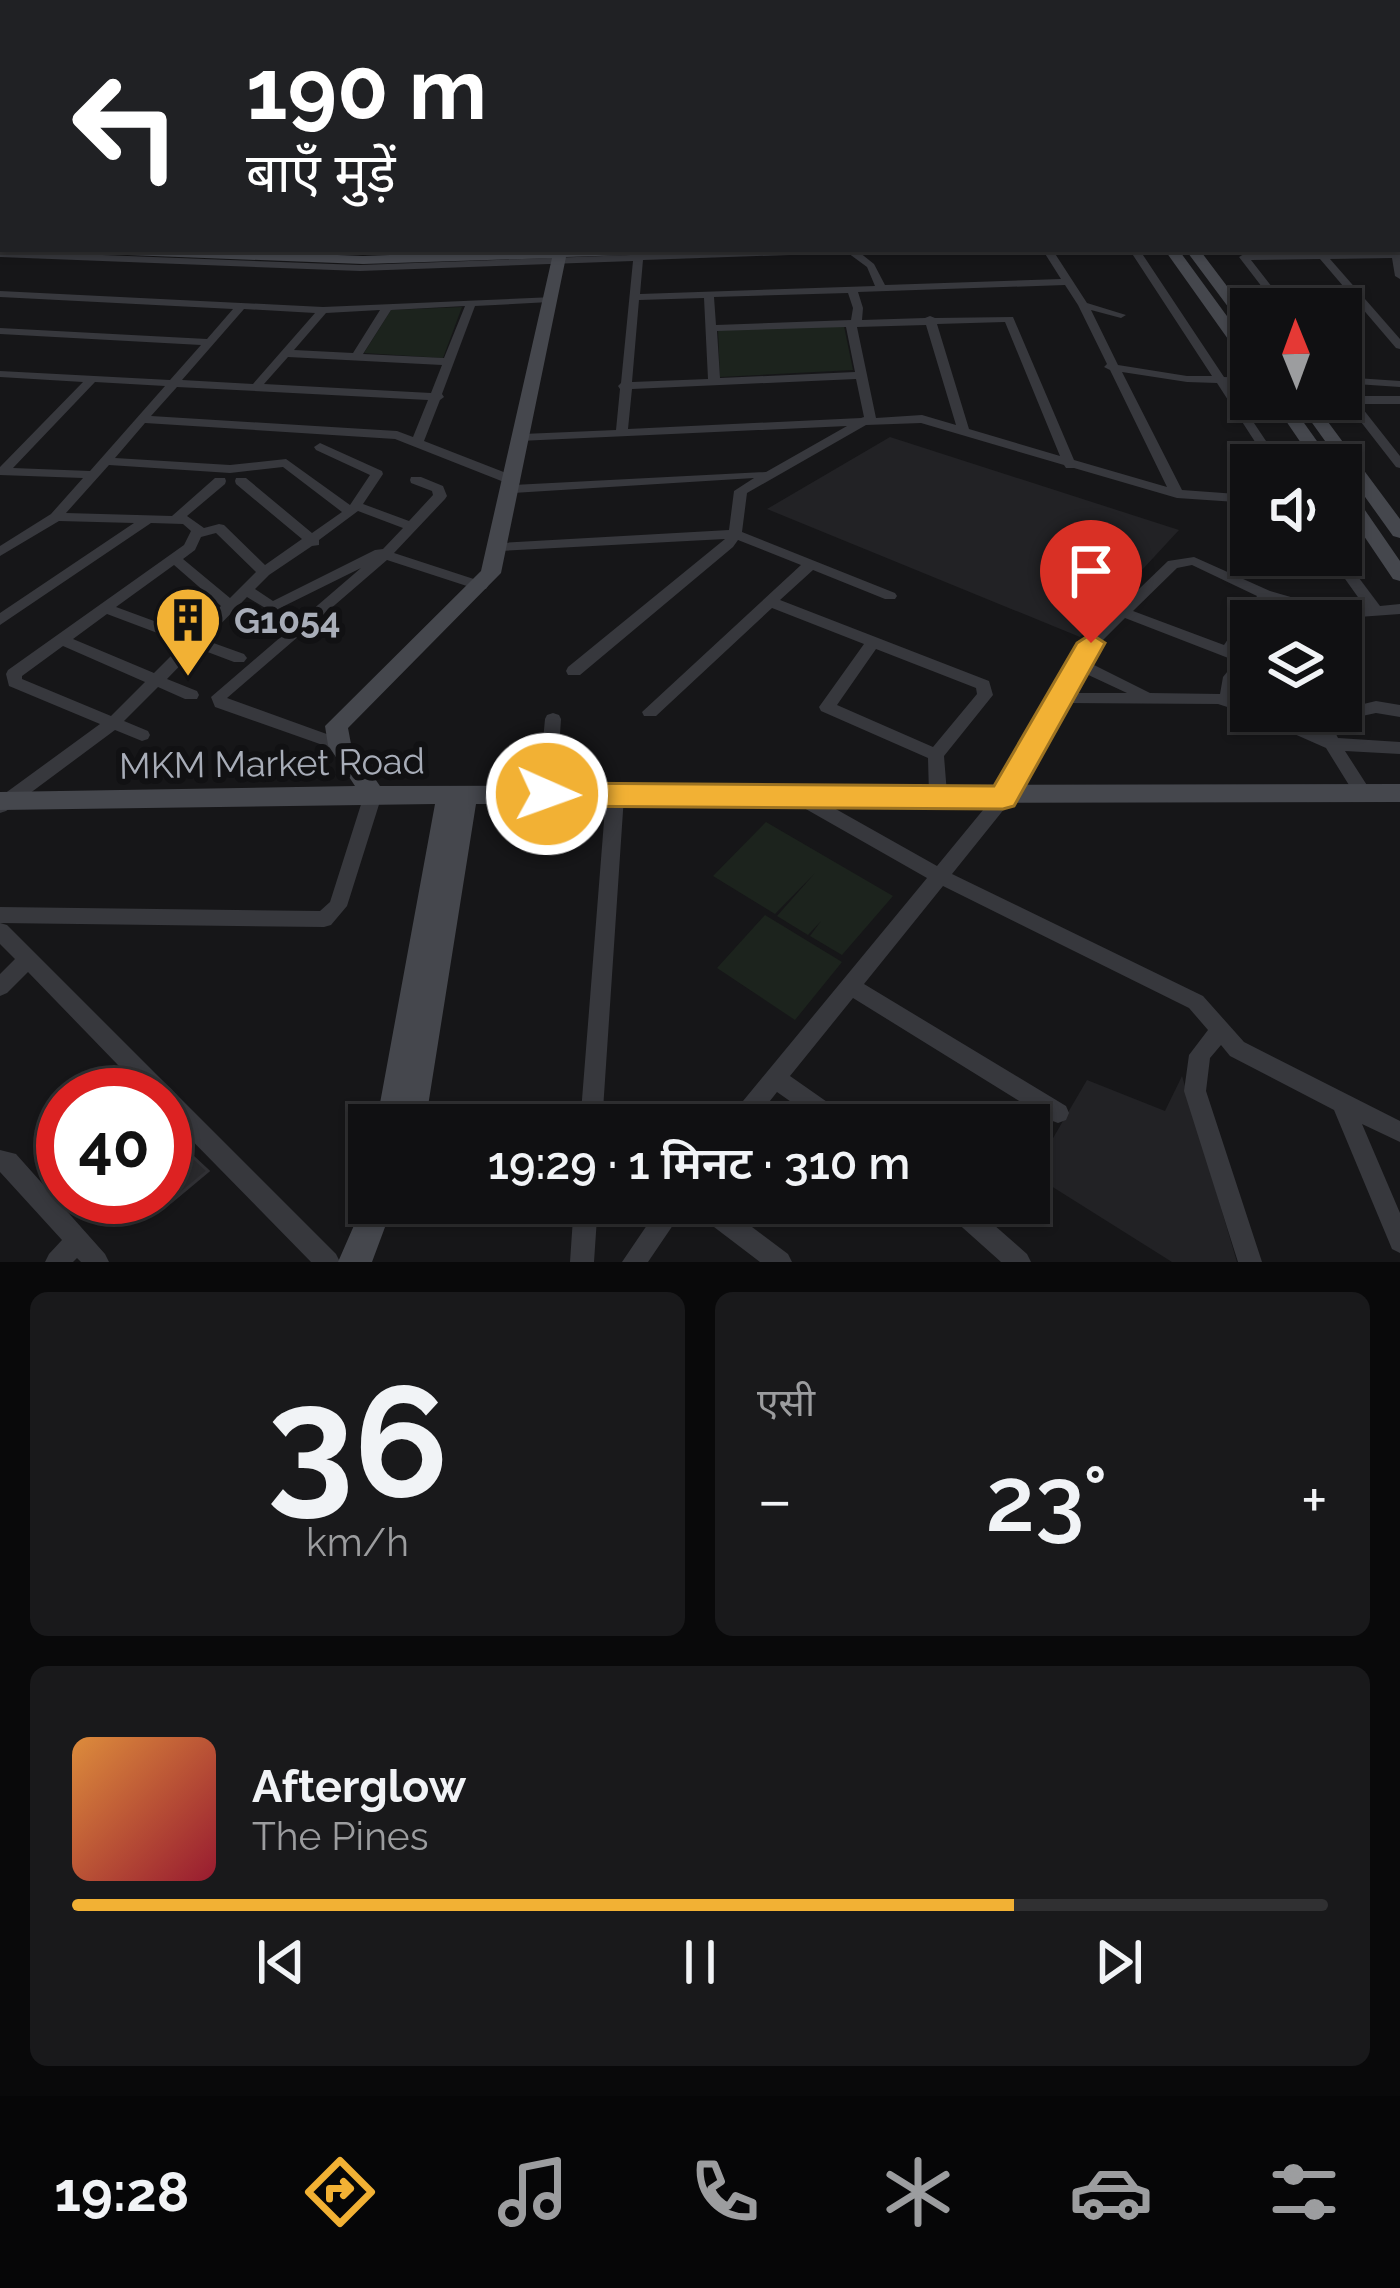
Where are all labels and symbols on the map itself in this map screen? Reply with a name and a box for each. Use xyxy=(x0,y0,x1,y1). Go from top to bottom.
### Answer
north arrow xyxy=(1230,288,1362,420)
pin xyxy=(1040,520,1142,643)
building icon: G1054 xyxy=(153,585,223,679)
place label: G1054 xyxy=(234,599,341,641)
position arrow xyxy=(484,731,610,857)
street label: MKM Market Road xyxy=(119,739,425,787)
speed limit sign: 40 xyxy=(36,1068,192,1224)

